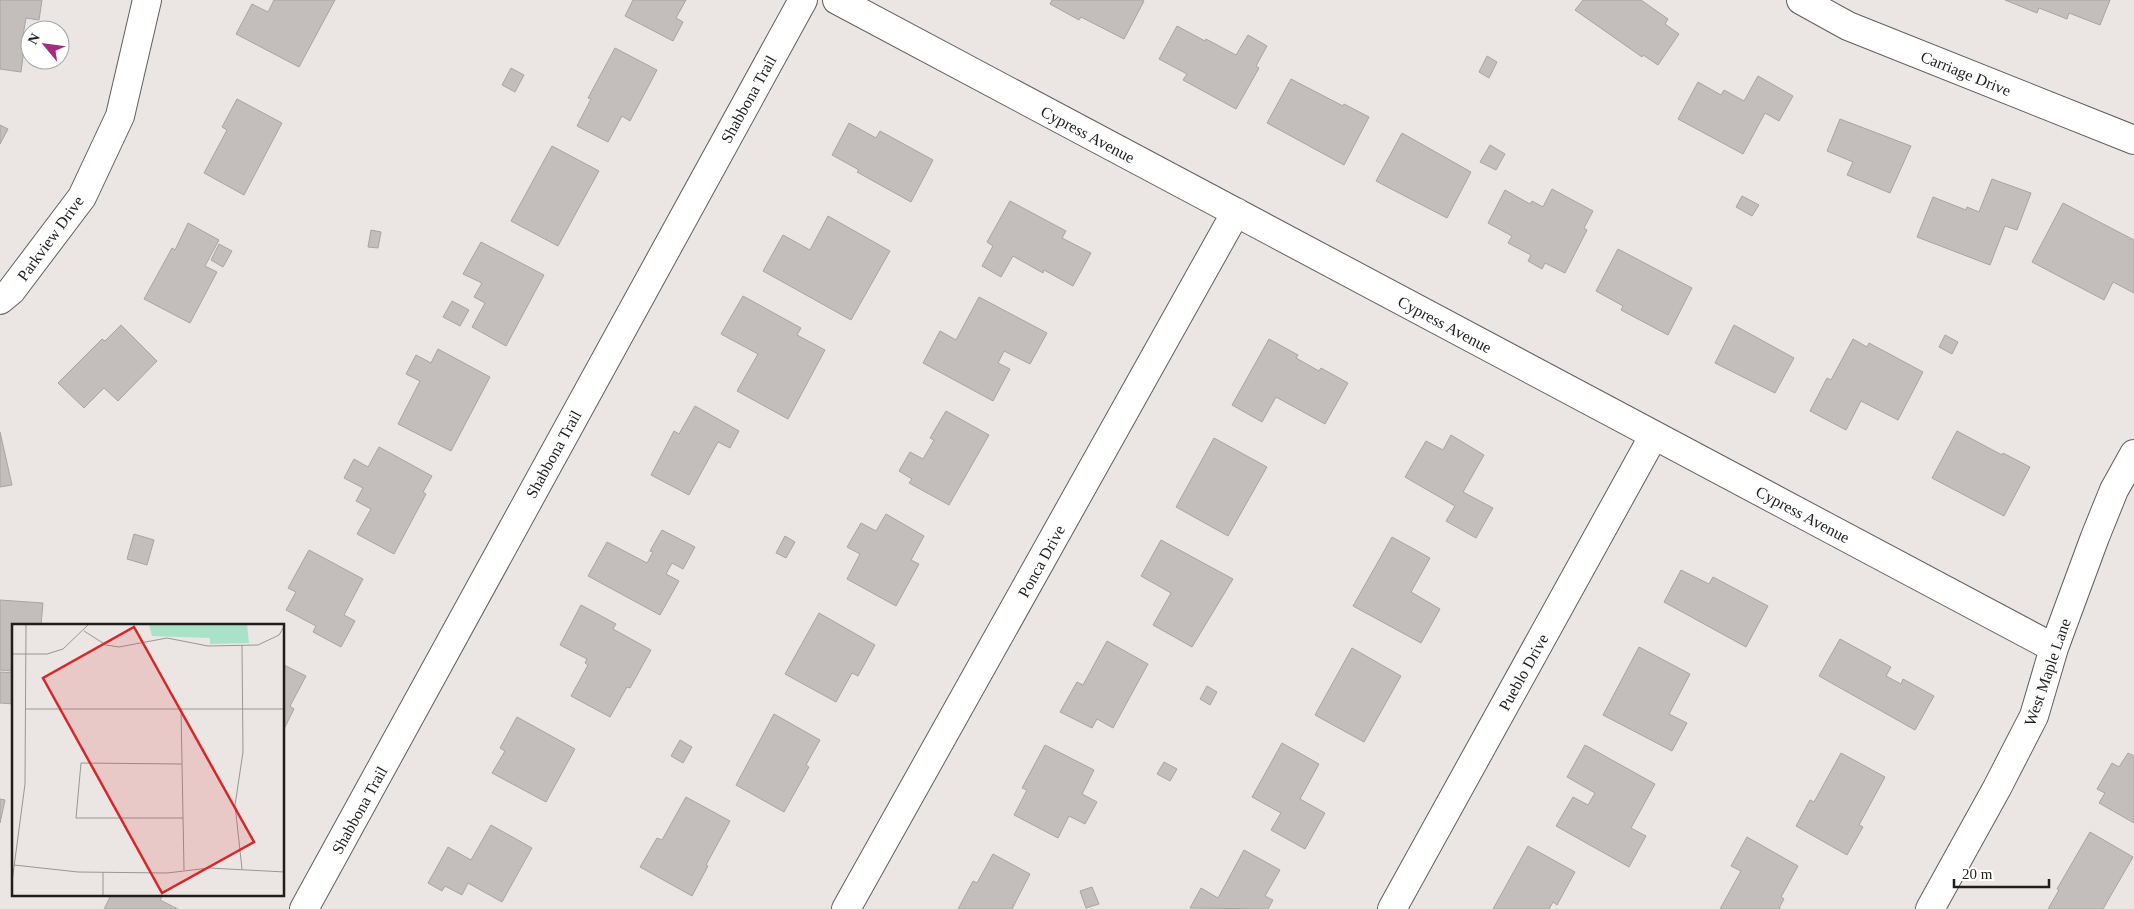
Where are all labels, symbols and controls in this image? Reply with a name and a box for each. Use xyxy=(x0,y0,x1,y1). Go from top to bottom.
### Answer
north arrow xyxy=(20,20,70,70)
text: N xyxy=(25,31,43,47)
street label: Carriage Drive xyxy=(1918,48,2013,100)
street label: Shabbona Trail xyxy=(717,52,780,146)
street label: Cypress Avenue xyxy=(1038,103,1137,167)
street label: Parkview Drive xyxy=(14,192,87,284)
street label: Cypress Avenue xyxy=(1395,293,1494,357)
street label: Shabbona Trail xyxy=(522,407,585,501)
street label: Cypress Avenue xyxy=(1753,483,1852,547)
street label: Ponca Drive xyxy=(1015,522,1068,600)
street label: West Maple Lane xyxy=(2021,616,2075,728)
inset map xyxy=(12,624,285,896)
street label: Pueblo Drive xyxy=(1495,631,1551,713)
street label: Shabbona Trail xyxy=(328,763,391,857)
scale bar xyxy=(1954,856,2049,888)
text: 20 m xyxy=(1962,866,1993,882)

